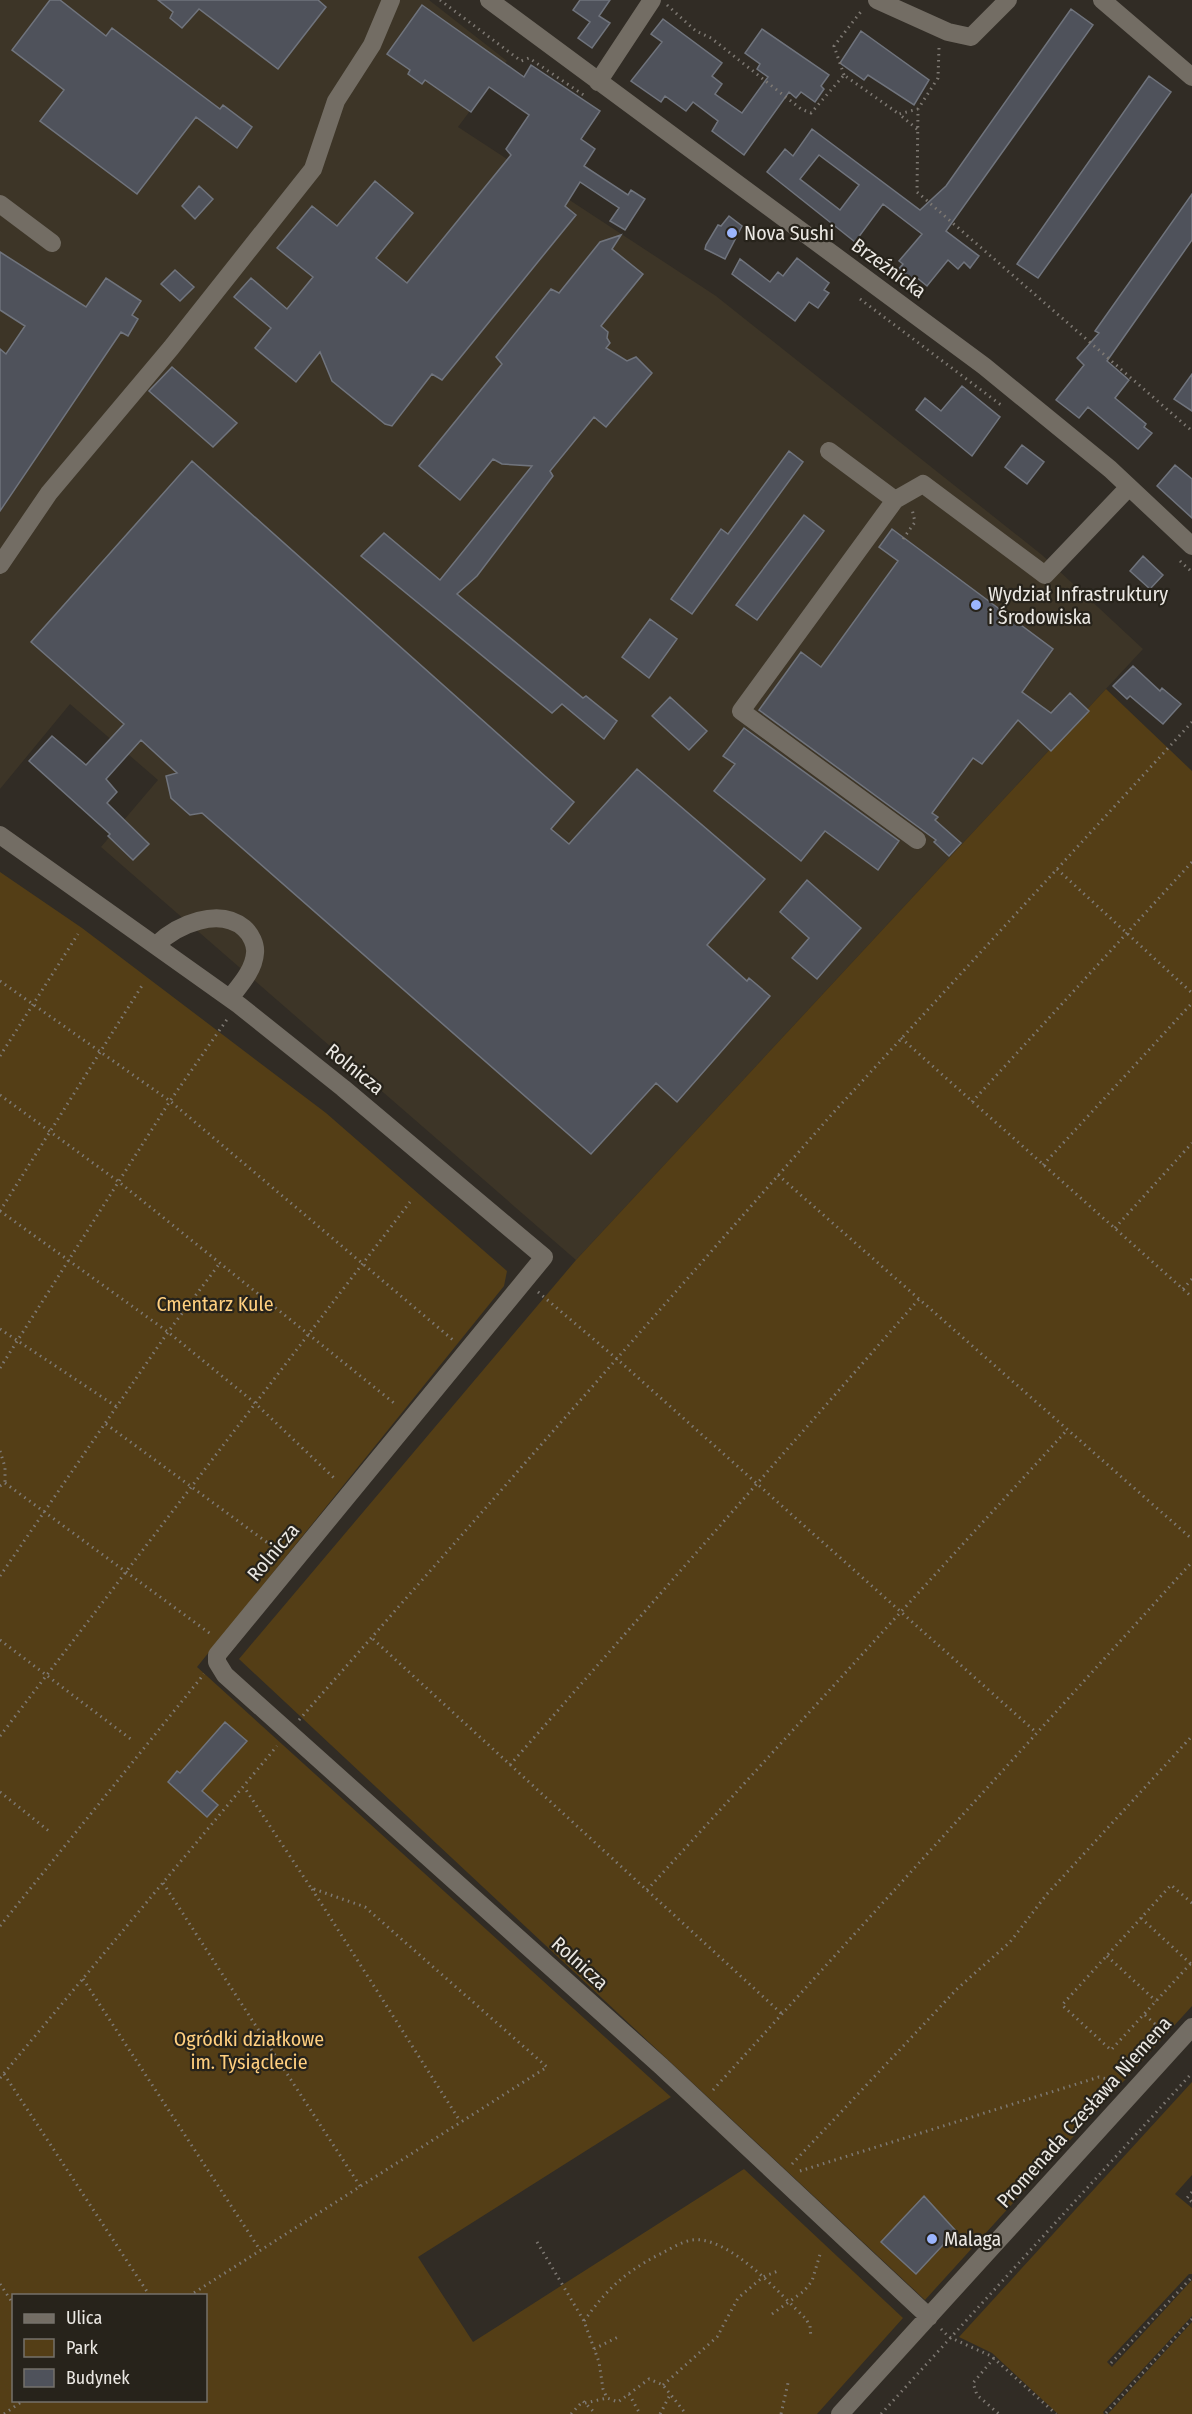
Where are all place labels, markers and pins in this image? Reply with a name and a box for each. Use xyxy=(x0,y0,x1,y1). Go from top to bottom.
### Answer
place label: Nova Sushi xyxy=(744,221,834,245)
marker: Nova Sushi xyxy=(725,226,739,240)
place label: Wydział Infrastruktury i Środowiska xyxy=(988,582,1168,629)
marker: Wydział Infrastruktury i Środowiska xyxy=(969,598,983,612)
place label: Malaga xyxy=(944,2227,1001,2251)
marker: Malaga xyxy=(925,2232,939,2246)

